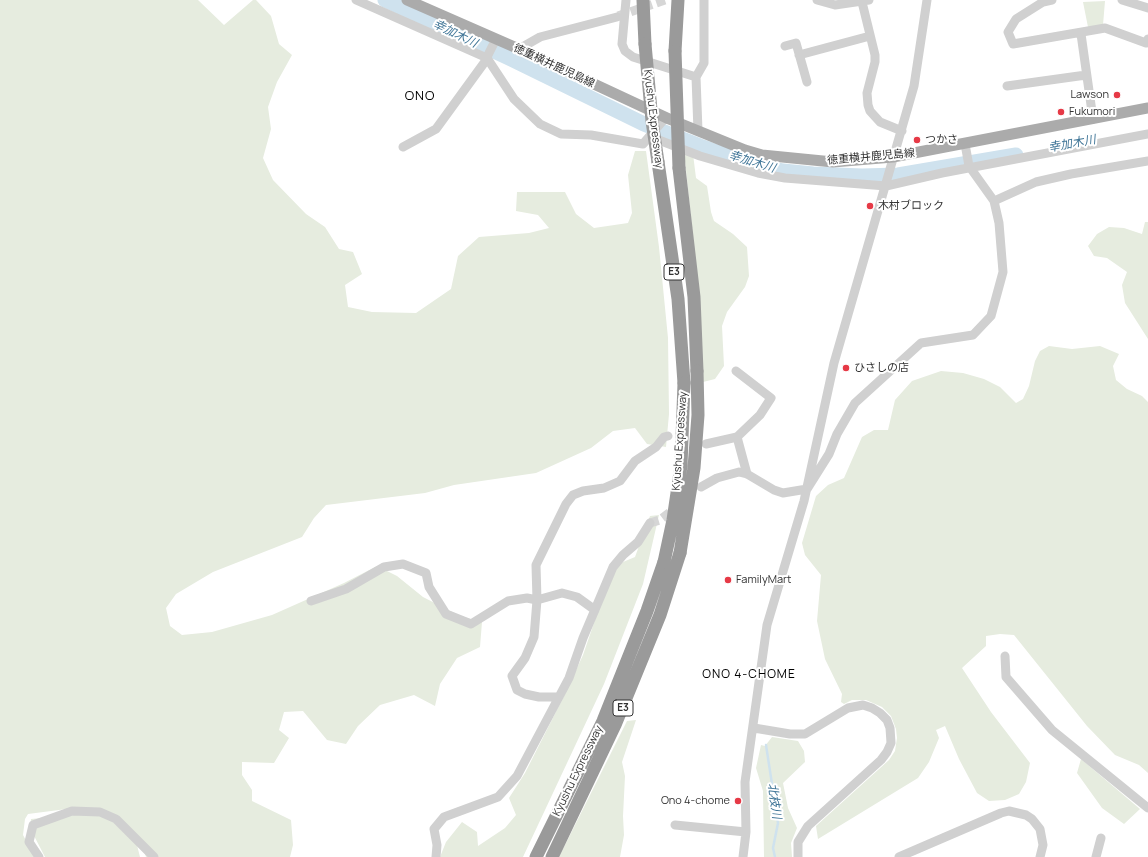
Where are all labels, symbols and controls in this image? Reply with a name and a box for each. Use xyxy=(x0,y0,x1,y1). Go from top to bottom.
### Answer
water label: 幸加木川 xyxy=(430,17,480,51)
street label: 徳重横井鹿児島線 xyxy=(511,41,597,91)
street label: Kyushu Expressway xyxy=(640,69,666,169)
district label: ONO xyxy=(405,88,435,104)
place label: Lawson xyxy=(1070,88,1109,102)
marker: Lawson xyxy=(1112,90,1122,100)
place label: Fukumori xyxy=(1069,105,1115,119)
marker: Fukumori xyxy=(1056,107,1066,117)
place label: つかさ xyxy=(925,133,958,147)
water label: 幸加木川 xyxy=(1047,133,1097,155)
marker: つかさ xyxy=(912,135,922,145)
street label: 徳重横井鹿児島線 xyxy=(827,147,915,167)
water label: 幸加木川 xyxy=(727,148,777,176)
place label: 木村ブロック xyxy=(878,199,944,213)
marker: 木村ブロック xyxy=(865,201,875,211)
road number: E3 xyxy=(664,264,684,280)
place label: ひさしの店 xyxy=(854,361,909,375)
marker: ひさしの店 xyxy=(841,363,851,373)
street label: Kyushu Expressway xyxy=(670,391,690,491)
place label: FamilyMart xyxy=(736,573,791,587)
marker: FamilyMart xyxy=(723,575,733,585)
district label: ONO 4-CHOME xyxy=(702,668,796,682)
road number: E3 xyxy=(613,700,633,716)
street label: Kyushu Expressway xyxy=(550,723,606,819)
water label: 北枝川 xyxy=(764,782,784,820)
place label: Ono 4-chome xyxy=(661,794,730,808)
marker: Ono 4-chome xyxy=(733,796,743,806)

